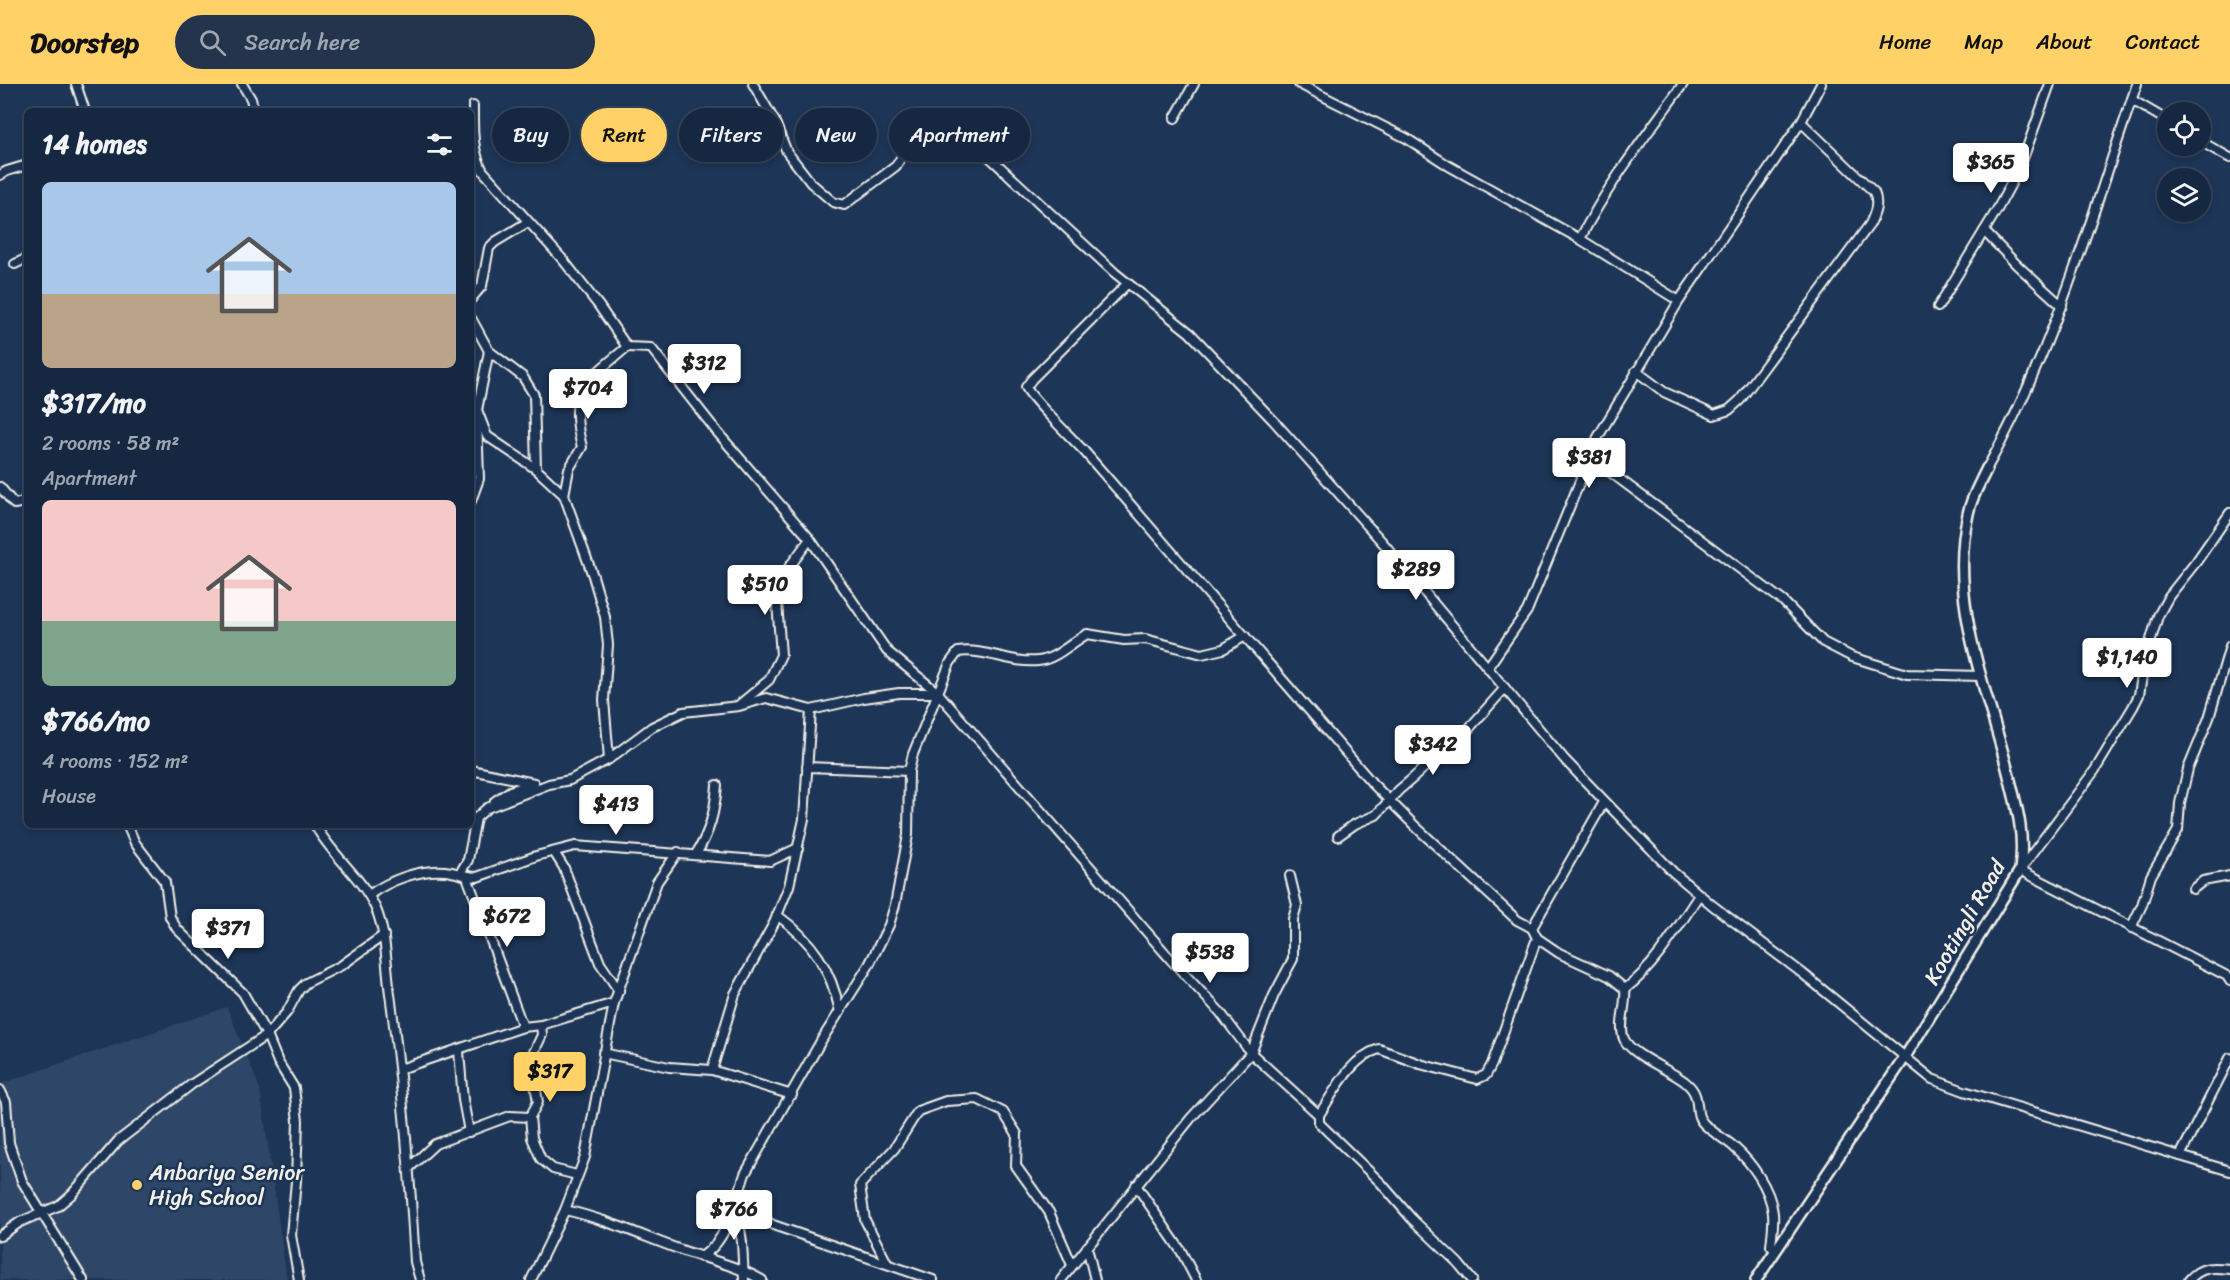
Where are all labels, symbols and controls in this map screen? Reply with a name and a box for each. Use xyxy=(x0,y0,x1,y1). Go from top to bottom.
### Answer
search box xyxy=(175,15,595,69)
text: Doorstep xyxy=(30,18,139,67)
text: Search here xyxy=(244,23,360,62)
text: Home xyxy=(1879,23,1931,61)
text: Map xyxy=(1964,23,2003,61)
text: About xyxy=(2036,23,2093,61)
text: Contact xyxy=(2126,23,2200,61)
icon: search xyxy=(196,26,229,59)
map controls xyxy=(2157,102,2211,222)
button: locate xyxy=(2157,102,2211,156)
chip: Buy xyxy=(492,108,569,162)
chip: Rent xyxy=(581,108,667,162)
chip: Filters xyxy=(679,108,783,162)
chip: New xyxy=(795,108,877,162)
chip: Apartment xyxy=(889,108,1030,162)
text: 14 homes xyxy=(42,121,147,167)
icon: filters xyxy=(423,128,456,161)
pin: $365 xyxy=(1955,143,2027,194)
text: $365 xyxy=(1967,145,2015,180)
button: layers xyxy=(2157,168,2211,222)
icon: home xyxy=(195,221,303,329)
pin: $312 xyxy=(668,344,740,395)
text: $312 xyxy=(682,346,726,381)
pin: $704 xyxy=(552,369,624,420)
text: $704 xyxy=(563,371,613,406)
text: $317/mo xyxy=(42,380,146,426)
text: 2 rooms · 58 m² xyxy=(42,426,179,461)
pin: $381 xyxy=(1553,438,1625,489)
text: $381 xyxy=(1566,440,1612,475)
text: Apartment xyxy=(42,461,136,496)
icon: home xyxy=(195,539,303,647)
pin: $289 xyxy=(1380,550,1452,601)
text: $289 xyxy=(1391,552,1441,587)
pin: $510 xyxy=(729,565,801,616)
text: $510 xyxy=(742,567,788,602)
pin: $1,140 xyxy=(2078,638,2176,689)
text: $1,140 xyxy=(2096,640,2158,675)
text: $766/mo xyxy=(42,698,150,744)
pin: $342 xyxy=(1397,725,1469,776)
text: $342 xyxy=(1409,727,1457,762)
text: 4 rooms · 152 m² xyxy=(42,744,188,779)
text: House xyxy=(42,779,96,814)
pin: $413 xyxy=(580,785,652,836)
text: $413 xyxy=(593,787,639,822)
street label: Kootingli Road xyxy=(1913,851,2017,992)
pin: $672 xyxy=(471,897,543,948)
text: $672 xyxy=(483,899,531,934)
pin: $371 xyxy=(192,909,264,960)
text: $371 xyxy=(206,911,250,946)
pin: $538 xyxy=(1174,933,1246,984)
text: $538 xyxy=(1186,935,1234,970)
pin: $317 xyxy=(514,1052,586,1103)
text: $317 xyxy=(528,1054,572,1089)
place label: Anbariya Senior High School xyxy=(148,1153,305,1217)
marker: Anbariya Senior High School xyxy=(130,1178,144,1192)
pin: $766 xyxy=(698,1190,770,1241)
text: $766 xyxy=(710,1192,758,1227)

